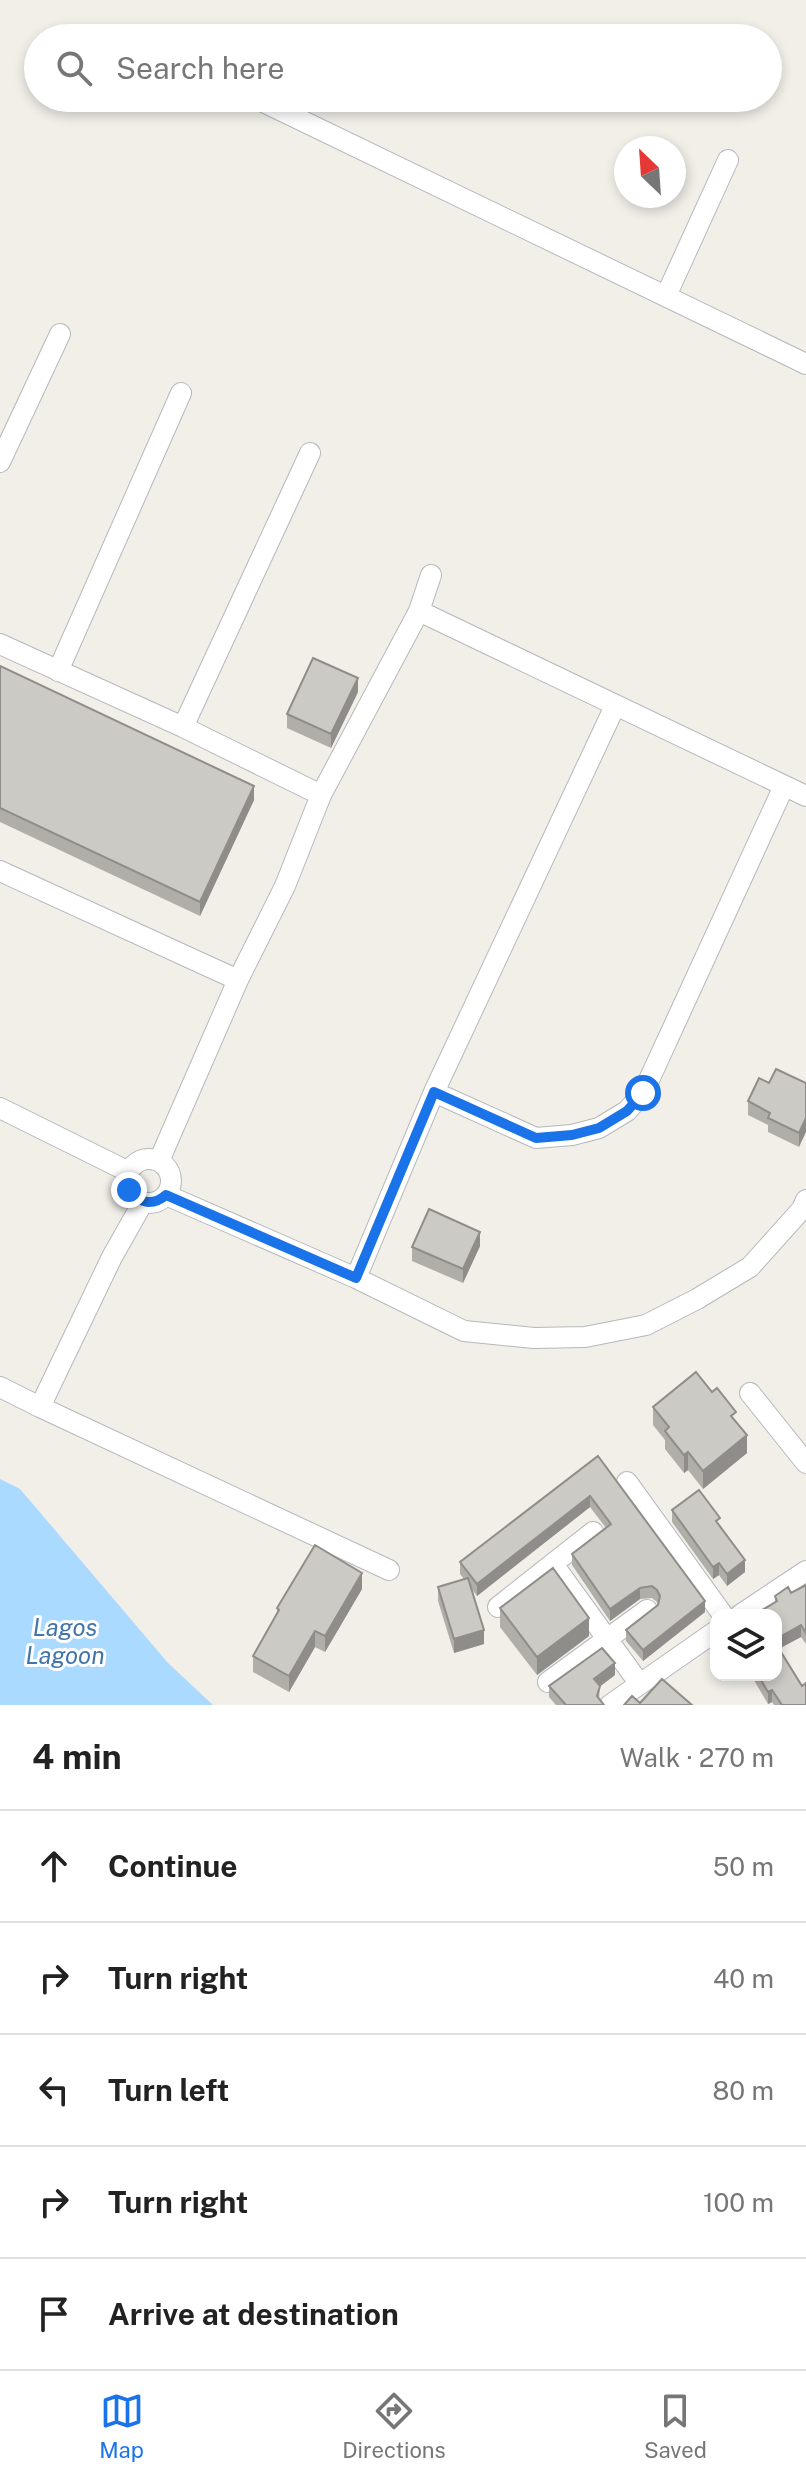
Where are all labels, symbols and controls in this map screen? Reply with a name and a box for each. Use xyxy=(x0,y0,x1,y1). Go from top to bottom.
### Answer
search box xyxy=(24,24,782,112)
icon: search xyxy=(52,46,96,90)
text: Search here xyxy=(116,50,284,86)
north arrow xyxy=(614,136,686,208)
route start xyxy=(625,1075,661,1111)
route end xyxy=(111,1172,147,1208)
map controls xyxy=(710,1609,782,1681)
button: layers xyxy=(710,1609,782,1681)
water label: Lagos Lagoon xyxy=(25,1613,105,1669)
text: 4 min xyxy=(32,1737,122,1777)
text: Walk · 270 m xyxy=(620,1742,774,1773)
icon: ahead xyxy=(32,1844,76,1888)
text: Continue xyxy=(108,1848,238,1884)
text: 50 m xyxy=(713,1851,774,1882)
icon: right xyxy=(32,1956,76,2000)
text: Turn right xyxy=(108,1960,248,1996)
text: 40 m xyxy=(713,1963,774,1994)
icon: left xyxy=(32,2068,76,2112)
text: Turn left xyxy=(108,2072,229,2108)
text: 80 m xyxy=(713,2075,774,2106)
icon: right xyxy=(32,2180,76,2224)
text: Turn right xyxy=(108,2184,248,2220)
text: 100 m xyxy=(703,2187,774,2218)
icon: arrive xyxy=(32,2292,76,2336)
text: Arrive at destination xyxy=(108,2296,399,2332)
tab: Map xyxy=(99,2389,144,2463)
tab: Directions xyxy=(342,2389,446,2463)
tab: Saved xyxy=(644,2389,707,2463)

